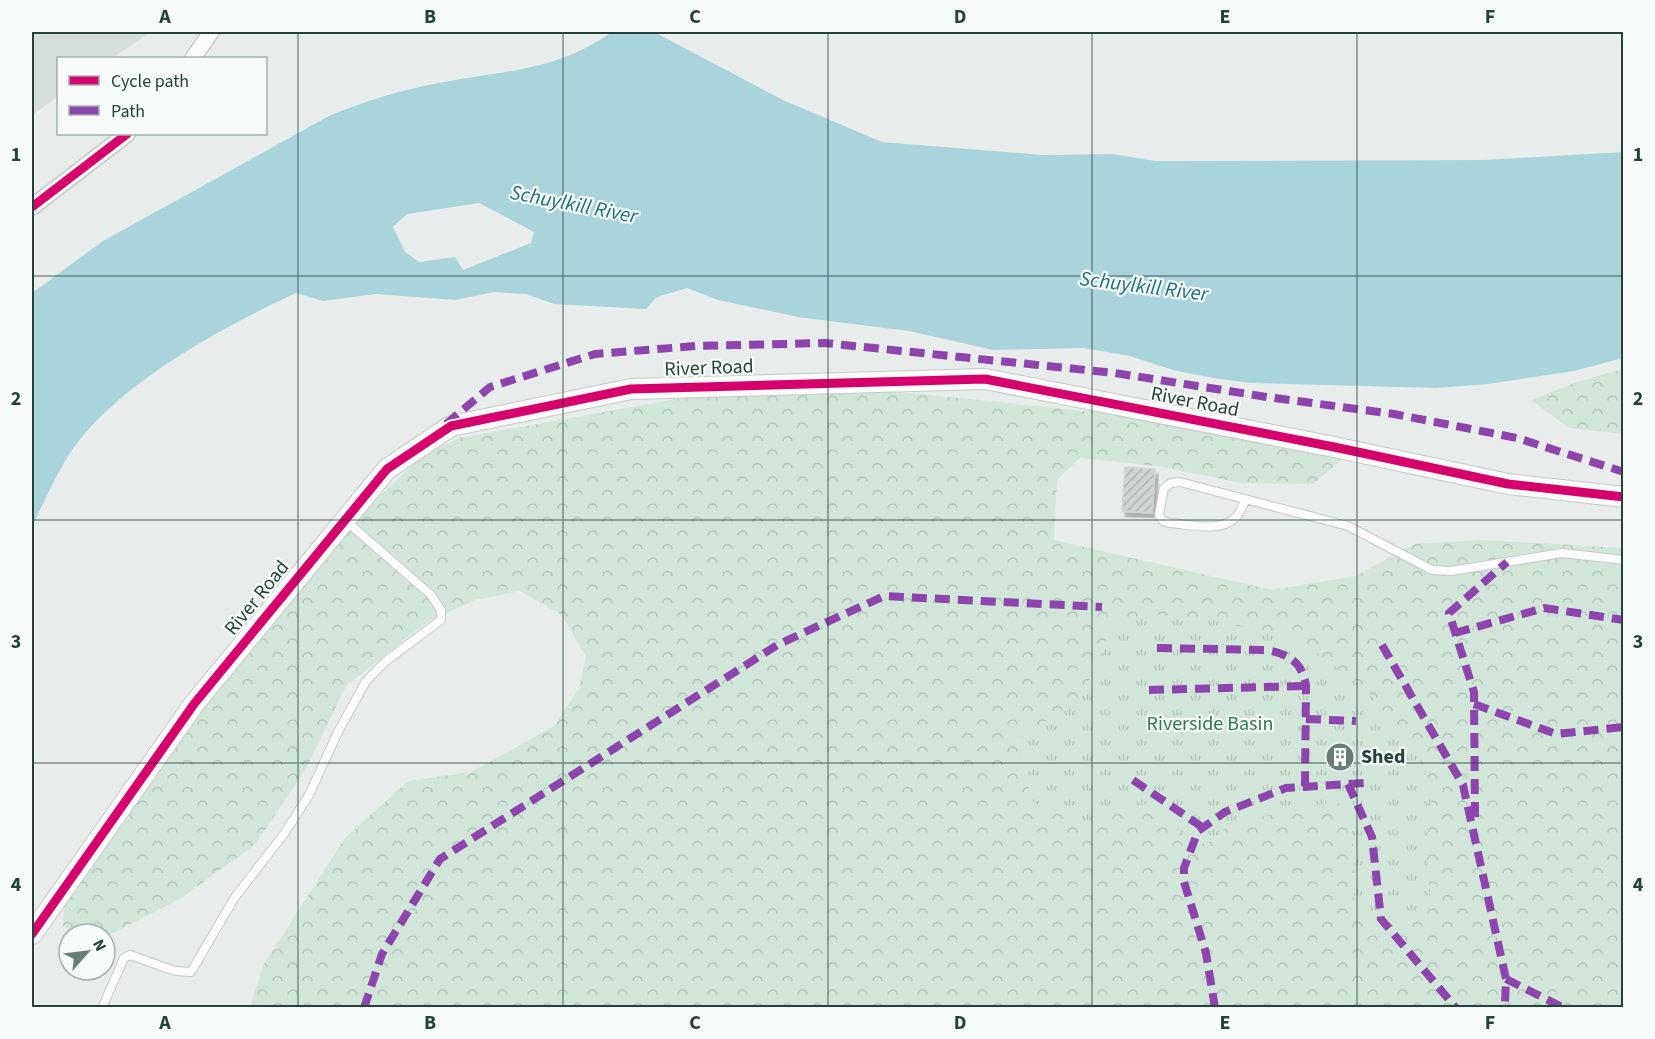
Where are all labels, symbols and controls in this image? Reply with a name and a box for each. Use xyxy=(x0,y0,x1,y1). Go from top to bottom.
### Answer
text: A xyxy=(158,3,171,31)
text: B xyxy=(424,3,436,31)
text: C xyxy=(689,3,701,31)
text: D xyxy=(954,3,966,31)
text: E xyxy=(1220,3,1230,31)
text: F xyxy=(1485,3,1495,31)
legend xyxy=(57,57,267,135)
text: Cycle path xyxy=(111,69,189,94)
text: Path xyxy=(111,99,145,124)
text: 1 xyxy=(11,141,21,169)
text: 1 xyxy=(1633,141,1643,169)
water label: Schuylkill River xyxy=(508,177,641,231)
water label: Schuylkill River xyxy=(1078,263,1211,309)
street label: River Road xyxy=(664,352,754,384)
street label: River Road xyxy=(1148,380,1242,424)
text: 2 xyxy=(11,385,21,413)
text: 2 xyxy=(1633,385,1643,413)
street label: River Road xyxy=(218,554,296,642)
text: 3 xyxy=(11,628,21,656)
text: 3 xyxy=(1633,628,1643,656)
park label: Riverside Basin xyxy=(1147,710,1273,738)
building icon: Shed xyxy=(1324,741,1356,773)
place label: Shed xyxy=(1361,743,1405,771)
text: 4 xyxy=(11,871,22,899)
text: 4 xyxy=(1633,871,1644,899)
north arrow xyxy=(57,922,117,982)
text: N xyxy=(87,936,112,955)
text: A xyxy=(158,1009,171,1037)
text: B xyxy=(424,1009,436,1037)
text: C xyxy=(689,1009,701,1037)
text: D xyxy=(954,1009,966,1037)
text: E xyxy=(1220,1009,1230,1037)
text: F xyxy=(1485,1009,1495,1037)

